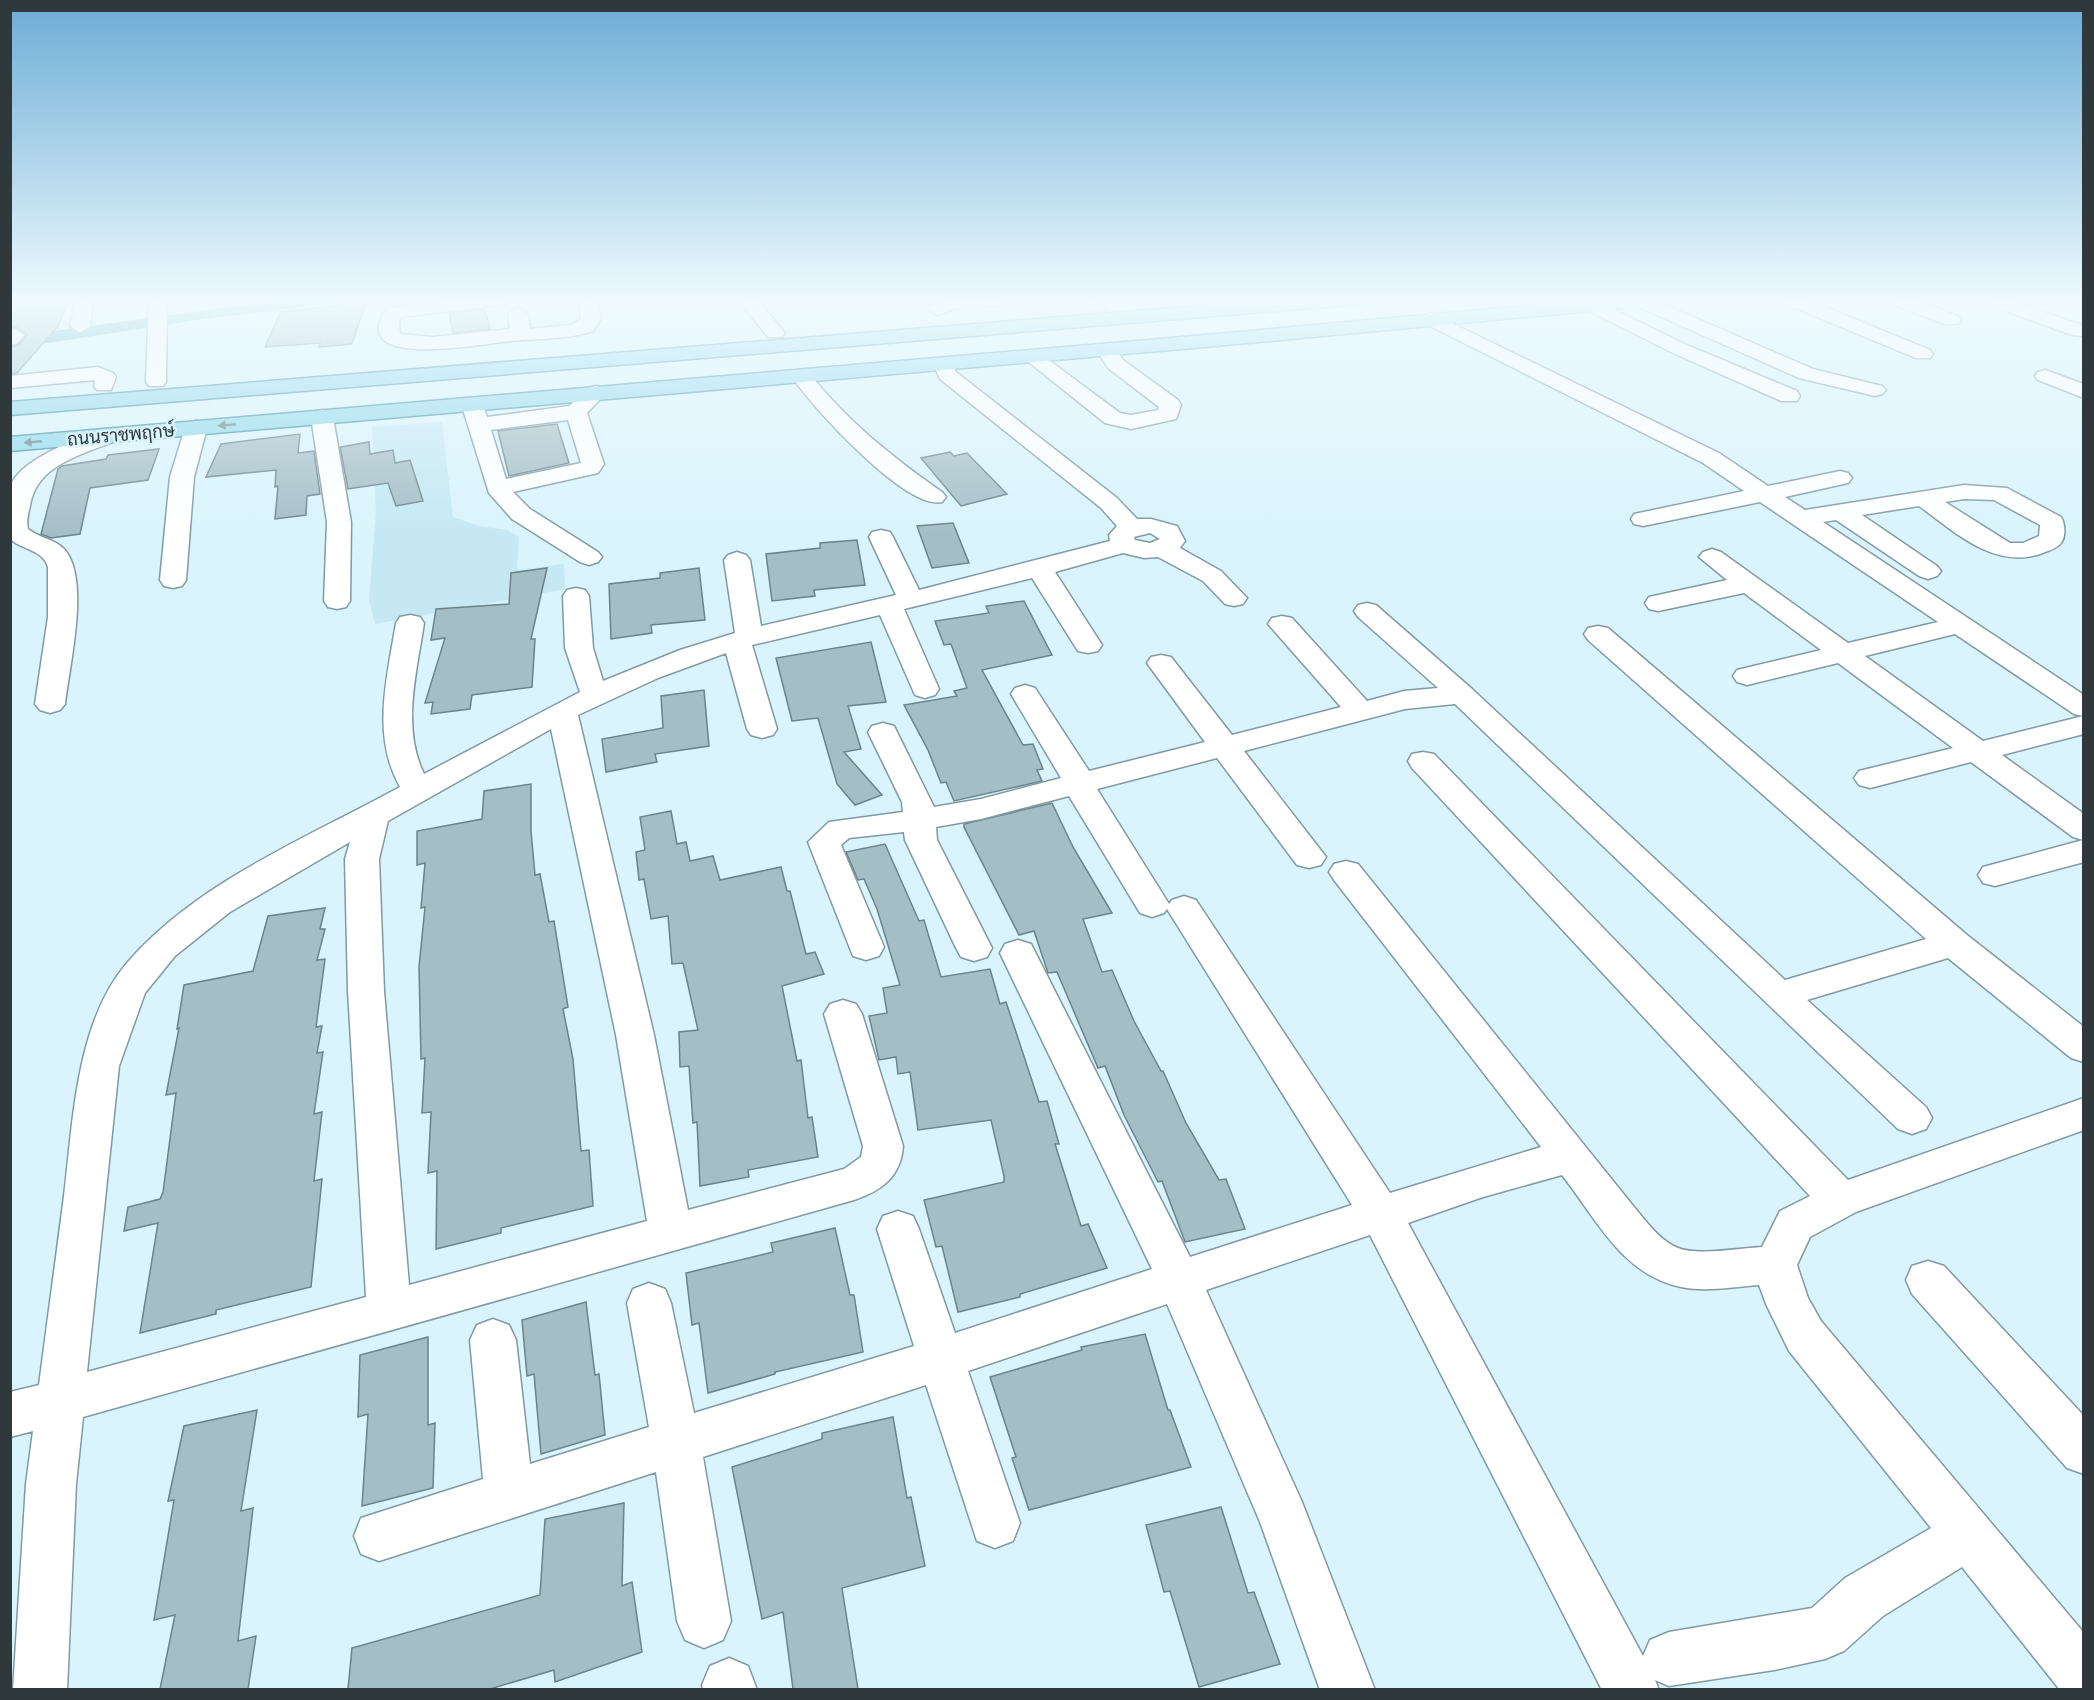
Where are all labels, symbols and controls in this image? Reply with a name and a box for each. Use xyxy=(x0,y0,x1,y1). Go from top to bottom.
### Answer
street label: ถนนราชพฤกษ์ xyxy=(66,417,176,451)
one-way arrow xyxy=(218,420,237,430)
one-way arrow xyxy=(23,437,42,447)

